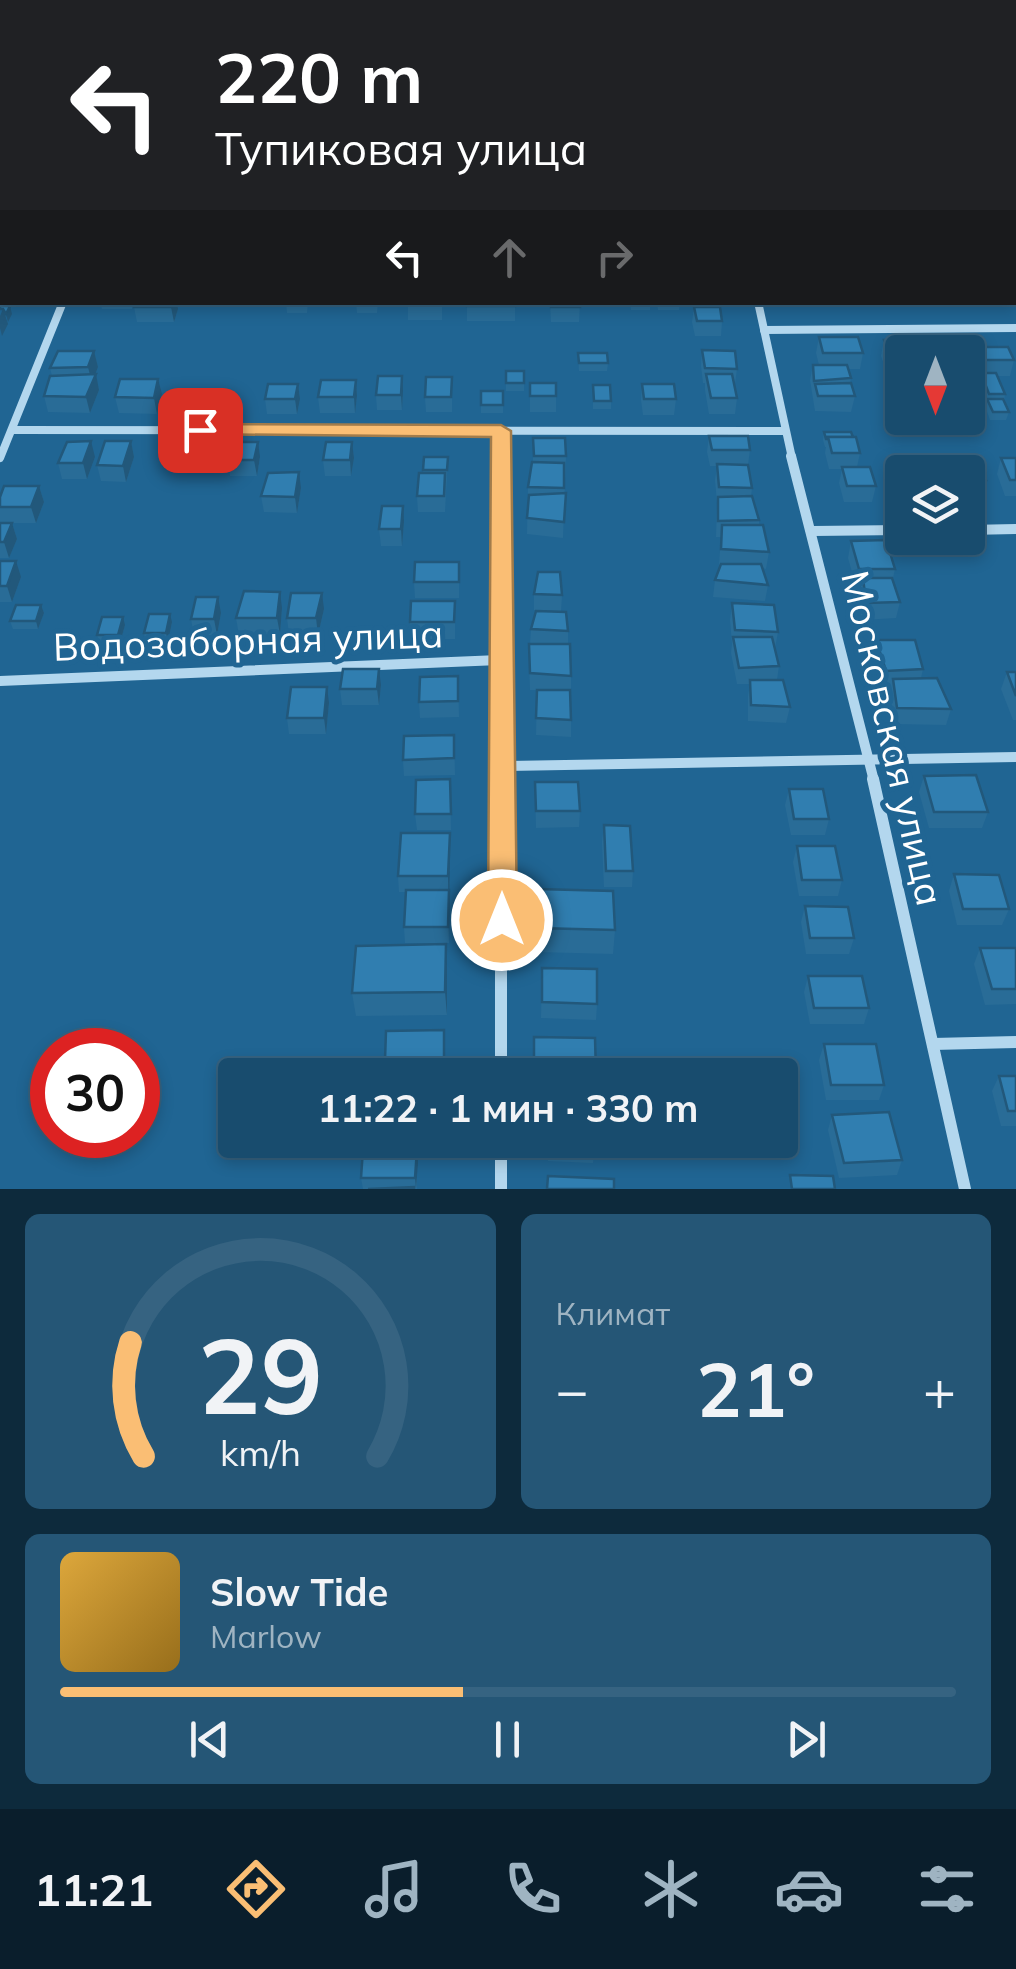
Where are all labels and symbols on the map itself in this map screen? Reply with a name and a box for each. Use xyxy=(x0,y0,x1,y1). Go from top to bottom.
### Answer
north arrow xyxy=(885,335,985,435)
pin xyxy=(158,388,243,473)
street label: Московская улица xyxy=(831,566,955,910)
street label: Водозаборная улица xyxy=(52,609,444,671)
position arrow xyxy=(450,868,554,972)
speed limit sign: 30 xyxy=(30,1028,160,1158)

